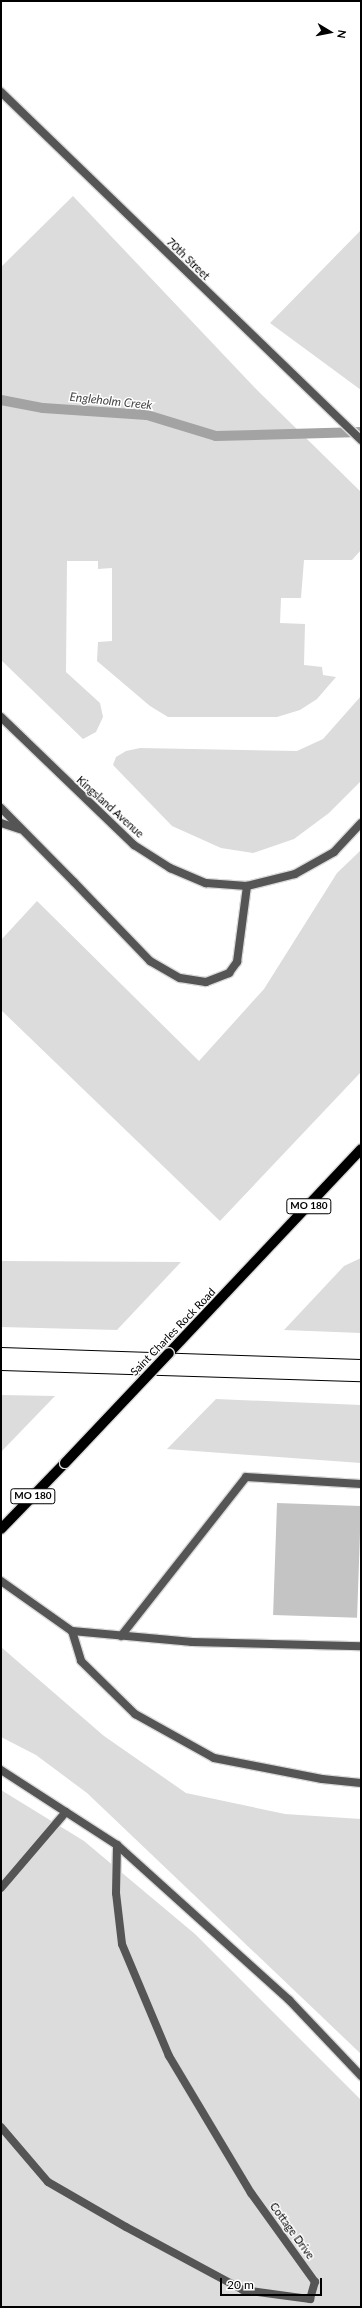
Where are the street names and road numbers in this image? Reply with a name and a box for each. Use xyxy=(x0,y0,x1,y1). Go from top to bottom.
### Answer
street label: 70th Street xyxy=(164,235,212,283)
street label: Kingsland Avenue xyxy=(74,773,146,841)
road number: MO 180 xyxy=(286,1198,332,1214)
street label: Saint Charles Rock Road xyxy=(128,1285,218,1379)
road number: MO 180 xyxy=(10,1488,56,1504)
street label: Cottage Drive xyxy=(267,2200,317,2262)

